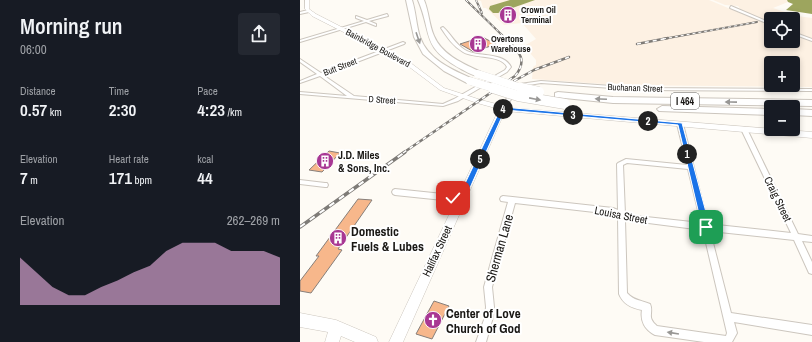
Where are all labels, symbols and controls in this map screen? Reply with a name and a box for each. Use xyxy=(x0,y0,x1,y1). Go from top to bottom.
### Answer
place label: Crown Oil Terminal xyxy=(521,4,556,26)
building icon: Crown Oil Terminal xyxy=(498,5,518,25)
text: Morning run xyxy=(20,11,123,41)
map controls xyxy=(764,12,800,136)
button: locate xyxy=(764,12,800,48)
button: share xyxy=(238,13,280,55)
street label: Bainbridge Boulevard xyxy=(344,26,412,70)
one-way arrow xyxy=(415,32,421,44)
place label: Overtons Warehouse xyxy=(491,33,531,55)
building icon: Overtons Warehouse xyxy=(468,34,488,54)
text: 06:00 xyxy=(20,41,47,58)
street label: Butt Street xyxy=(322,55,358,79)
button: + xyxy=(764,56,800,92)
street label: Buchanan Street xyxy=(607,81,663,95)
text: Distance xyxy=(20,84,56,98)
text: Time xyxy=(109,84,129,98)
text: Pace xyxy=(197,84,218,98)
street label: D Street xyxy=(368,93,396,107)
road number: I 464 xyxy=(671,93,699,109)
one-way arrow xyxy=(595,96,607,103)
one-way arrow xyxy=(529,97,541,103)
text: 0.57 xyxy=(20,98,47,121)
text: 2:30 xyxy=(109,98,136,121)
text: 4:23 xyxy=(197,98,225,121)
pin: 4 xyxy=(493,99,513,119)
one-way arrow xyxy=(724,99,737,105)
button: − xyxy=(764,100,800,136)
text: 4 xyxy=(500,102,506,116)
text: km xyxy=(47,105,62,119)
text: /km xyxy=(225,105,242,119)
pin: 3 xyxy=(563,105,583,125)
text: 3 xyxy=(570,108,576,122)
pin: 2 xyxy=(638,111,658,131)
text: 2 xyxy=(645,114,651,128)
pin: 1 xyxy=(677,144,697,164)
text: 1 xyxy=(684,147,690,161)
place label: J.D. Miles & Sons, Inc. xyxy=(338,148,390,175)
pin: 5 xyxy=(470,149,490,169)
building icon: J.D. Miles & Sons, Inc. xyxy=(315,151,335,171)
text: Elevation xyxy=(20,152,58,166)
text: Heart rate xyxy=(109,152,149,166)
text: kcal xyxy=(197,152,213,166)
text: 5 xyxy=(477,152,483,166)
text: 7 xyxy=(20,166,28,189)
text: 171 xyxy=(109,166,132,189)
text: 44 xyxy=(197,166,213,189)
text: m xyxy=(28,173,38,187)
text: bpm xyxy=(132,173,152,187)
street label: Craig Street xyxy=(761,174,795,224)
pin xyxy=(436,181,470,215)
icon: check xyxy=(442,187,464,209)
street label: Louisa Street xyxy=(593,203,649,227)
pin xyxy=(689,210,723,244)
text: Elevation xyxy=(20,212,64,229)
text: 262–269 m xyxy=(227,212,280,229)
street label: Sherman Lane xyxy=(482,212,517,284)
icon: arrive xyxy=(695,216,717,238)
place label: Domestic Fuels & Lubes xyxy=(351,223,424,255)
street label: Halifax Street xyxy=(419,223,455,279)
building icon: Domestic Fuels & Lubes xyxy=(328,228,348,248)
place label: Center of Love Church of God xyxy=(446,305,521,337)
church icon: Center of Love Church of God xyxy=(423,310,443,330)
one-way arrow xyxy=(667,330,679,336)

